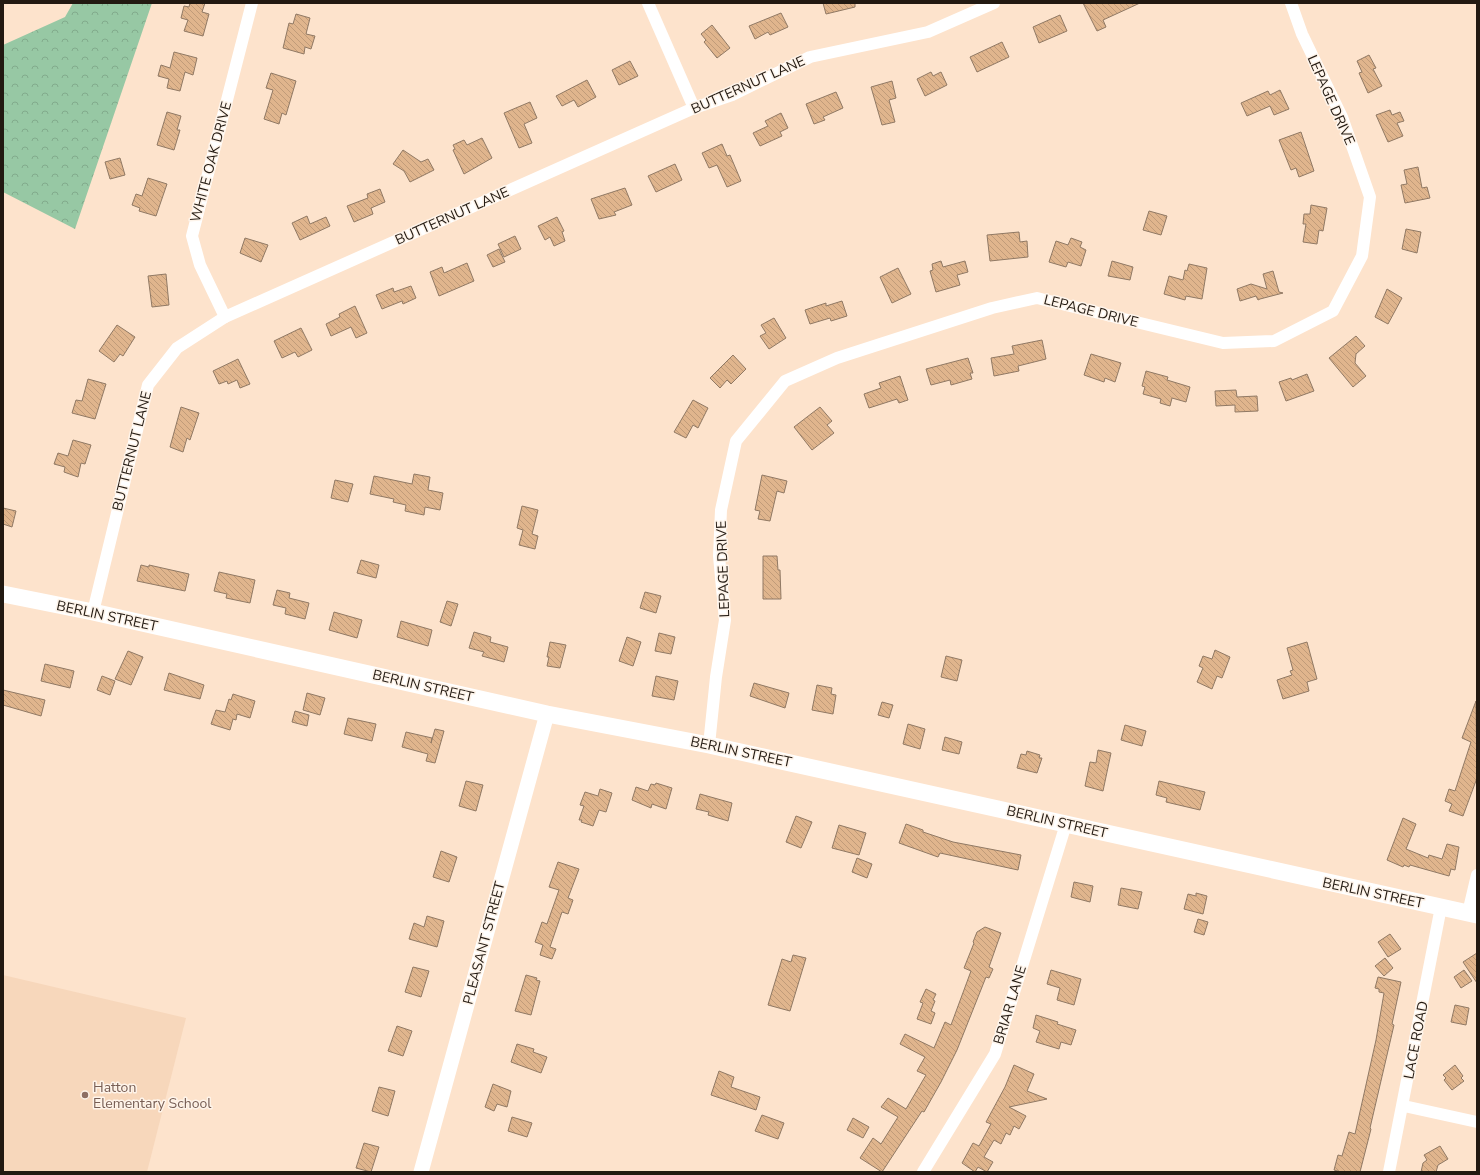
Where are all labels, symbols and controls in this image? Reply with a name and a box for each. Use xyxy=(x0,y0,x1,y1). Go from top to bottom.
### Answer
street label: BUTTERNUT LANE xyxy=(688,51,808,119)
street label: LEPAGE DRIVE xyxy=(1303,52,1359,148)
street label: WHITE OAK DRIVE xyxy=(186,100,236,224)
street label: BUTTERNUT LANE xyxy=(392,182,512,250)
street label: LEPAGE DRIVE xyxy=(1042,290,1140,332)
street label: BUTTERNUT LANE xyxy=(108,389,156,513)
street label: LEPAGE DRIVE xyxy=(712,520,734,618)
street label: BERLIN STREET xyxy=(55,596,160,636)
street label: BERLIN STREET xyxy=(371,665,476,707)
street label: BERLIN STREET xyxy=(689,732,794,772)
street label: BERLIN STREET xyxy=(1005,801,1110,843)
street label: BERLIN STREET xyxy=(1321,873,1426,913)
street label: PLEASANT STREET xyxy=(458,879,510,1007)
street label: BRIAR LANE xyxy=(989,963,1031,1047)
street label: LACE ROAD xyxy=(1399,999,1433,1081)
place label: Hatton Elementary School xyxy=(93,1078,212,1113)
marker: Hatton Elementary School xyxy=(80,1090,90,1100)

